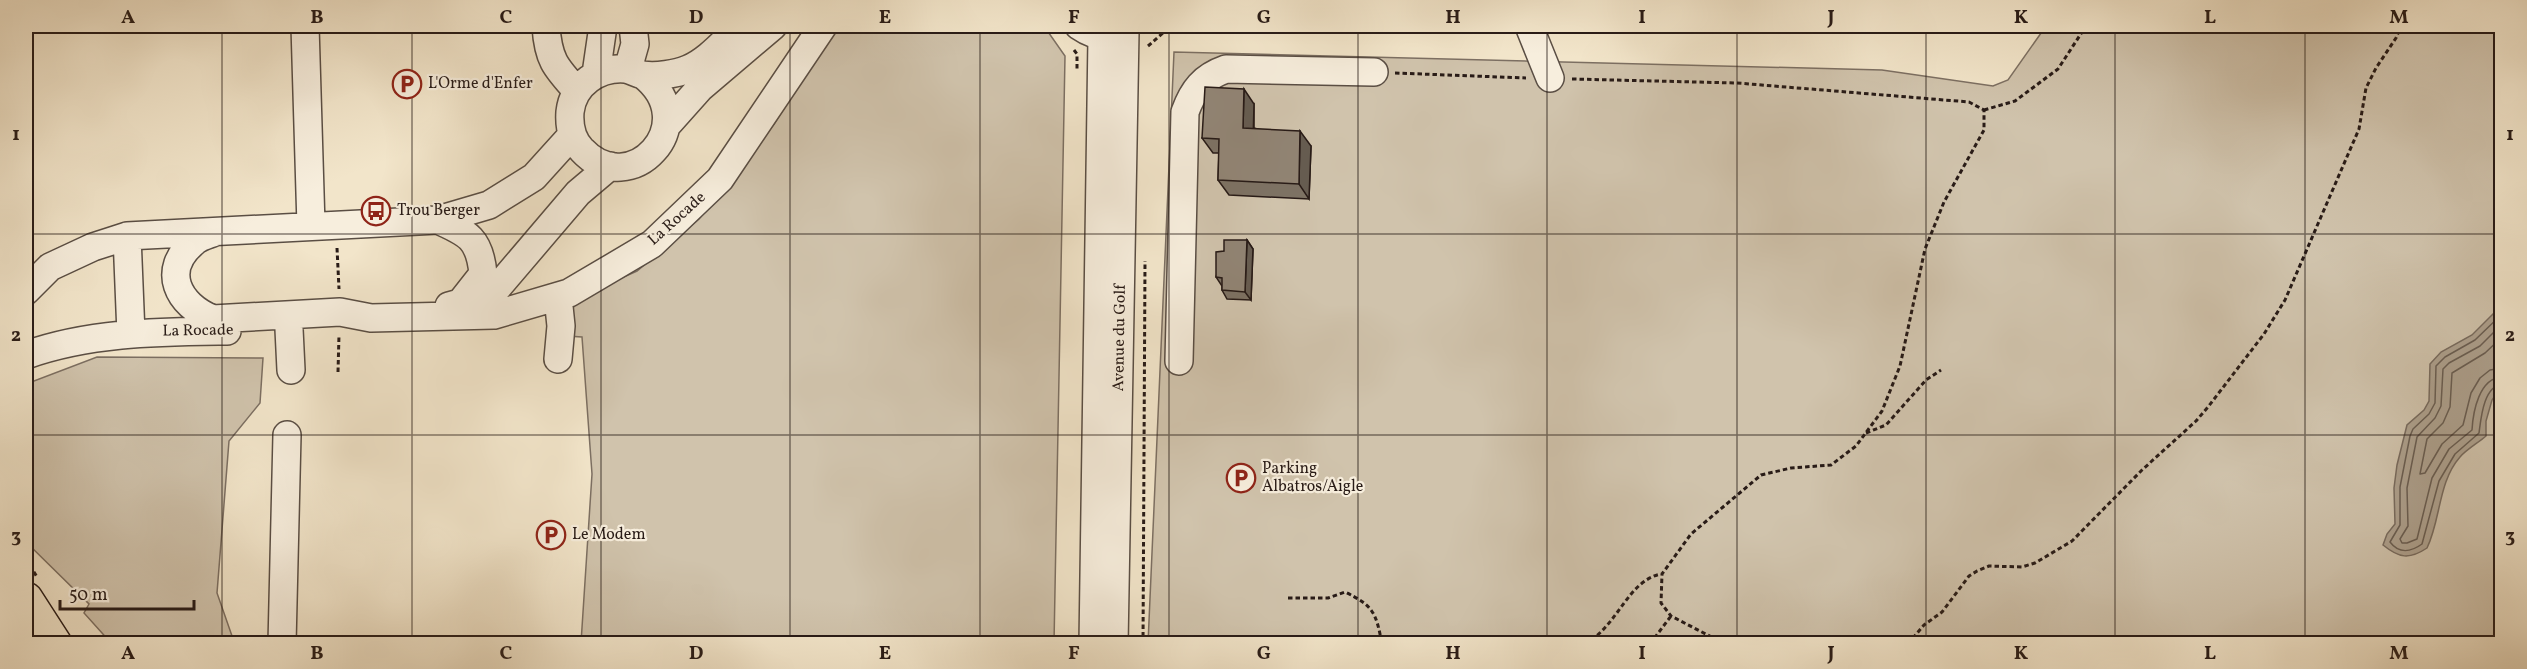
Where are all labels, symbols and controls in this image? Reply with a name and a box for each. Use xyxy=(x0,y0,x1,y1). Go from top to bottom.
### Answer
text: A xyxy=(121,4,135,32)
text: B xyxy=(310,4,324,32)
text: C xyxy=(500,4,513,32)
text: D xyxy=(689,4,703,32)
text: E xyxy=(879,4,891,32)
text: F xyxy=(1068,4,1080,32)
text: G xyxy=(1257,4,1271,32)
text: H xyxy=(1445,4,1461,32)
text: I xyxy=(1638,4,1646,32)
text: J xyxy=(1826,4,1835,32)
text: K xyxy=(2014,4,2029,32)
text: L xyxy=(2204,4,2216,32)
text: M xyxy=(2389,4,2409,32)
parking icon: L'Orme d'Enfer xyxy=(391,68,423,100)
place label: L'Orme d'Enfer xyxy=(428,73,533,95)
text: 1 xyxy=(12,121,20,149)
text: 1 xyxy=(2506,121,2514,149)
street label: La Rocade xyxy=(643,187,711,251)
bus stop icon: Trou Berger xyxy=(360,195,392,227)
place label: Trou Berger xyxy=(397,200,480,222)
street label: Avenue du Golf xyxy=(1108,283,1132,392)
street label: La Rocade xyxy=(162,319,234,343)
text: 2 xyxy=(11,322,21,350)
text: 2 xyxy=(2505,322,2515,350)
place label: Parking Albatros/Aigle xyxy=(1262,458,1363,498)
parking icon: Parking Albatros/Aigle xyxy=(1225,462,1257,494)
parking icon: Le Modem xyxy=(535,519,567,551)
text: 3 xyxy=(11,523,21,551)
text: 3 xyxy=(2505,523,2515,551)
place label: Le Modem xyxy=(572,524,646,546)
scale bar xyxy=(60,573,194,611)
text: 50 m xyxy=(69,583,108,608)
text: A xyxy=(121,640,135,668)
text: B xyxy=(310,640,324,668)
text: C xyxy=(500,640,513,668)
text: D xyxy=(689,640,703,668)
text: E xyxy=(879,640,891,668)
text: F xyxy=(1068,640,1080,668)
text: G xyxy=(1257,640,1271,668)
text: H xyxy=(1445,640,1461,668)
text: I xyxy=(1638,640,1646,668)
text: J xyxy=(1826,640,1835,668)
text: K xyxy=(2014,640,2029,668)
text: L xyxy=(2204,640,2216,668)
text: M xyxy=(2389,640,2409,668)

